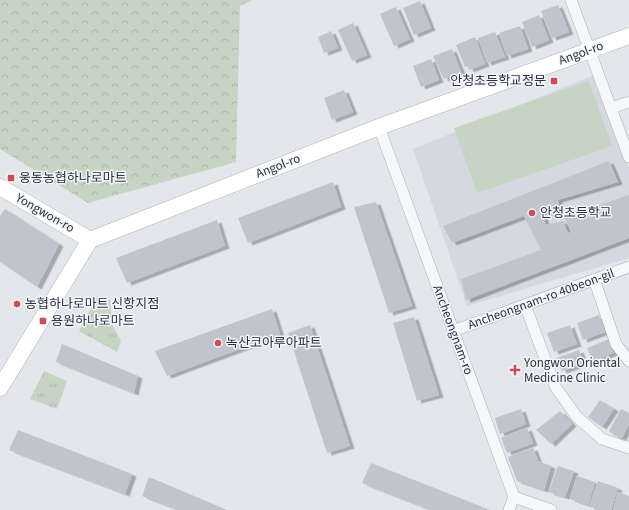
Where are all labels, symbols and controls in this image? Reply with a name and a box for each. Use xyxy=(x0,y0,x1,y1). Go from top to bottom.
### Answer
street label: Angol-ro xyxy=(556,37,606,69)
place label: 안청초등학교정문 xyxy=(450,72,546,90)
marker: 안청초등학교정문 xyxy=(549,76,559,86)
street label: Angol-ro xyxy=(253,149,303,183)
place label: 웅동농협하나로마트 xyxy=(19,169,127,187)
marker: 웅동농협하나로마트 xyxy=(6,173,16,183)
street label: Yongwon-ro xyxy=(11,188,78,237)
place label: 안청초등학교 xyxy=(540,204,612,222)
marker: 안청초등학교 xyxy=(527,208,537,218)
street label: Ancheongnam-ro 40beon-gil xyxy=(465,264,617,334)
street label: Ancheongnam-ro xyxy=(428,283,478,377)
place label: 농협하나로마트 신항지점 xyxy=(25,295,159,313)
marker: 농협하나로마트 신항지점 xyxy=(12,299,22,309)
place label: 용원하나로마트 xyxy=(51,312,135,330)
marker: 용원하나로마트 xyxy=(38,316,48,326)
place label: 녹산코아루아파트 xyxy=(226,334,322,352)
marker: 녹산코아루아파트 xyxy=(213,338,223,348)
place label: Yongwon Oriental Medicine Clinic xyxy=(523,354,620,387)
marker: Yongwon Oriental Medicine Clinic xyxy=(509,364,521,376)

